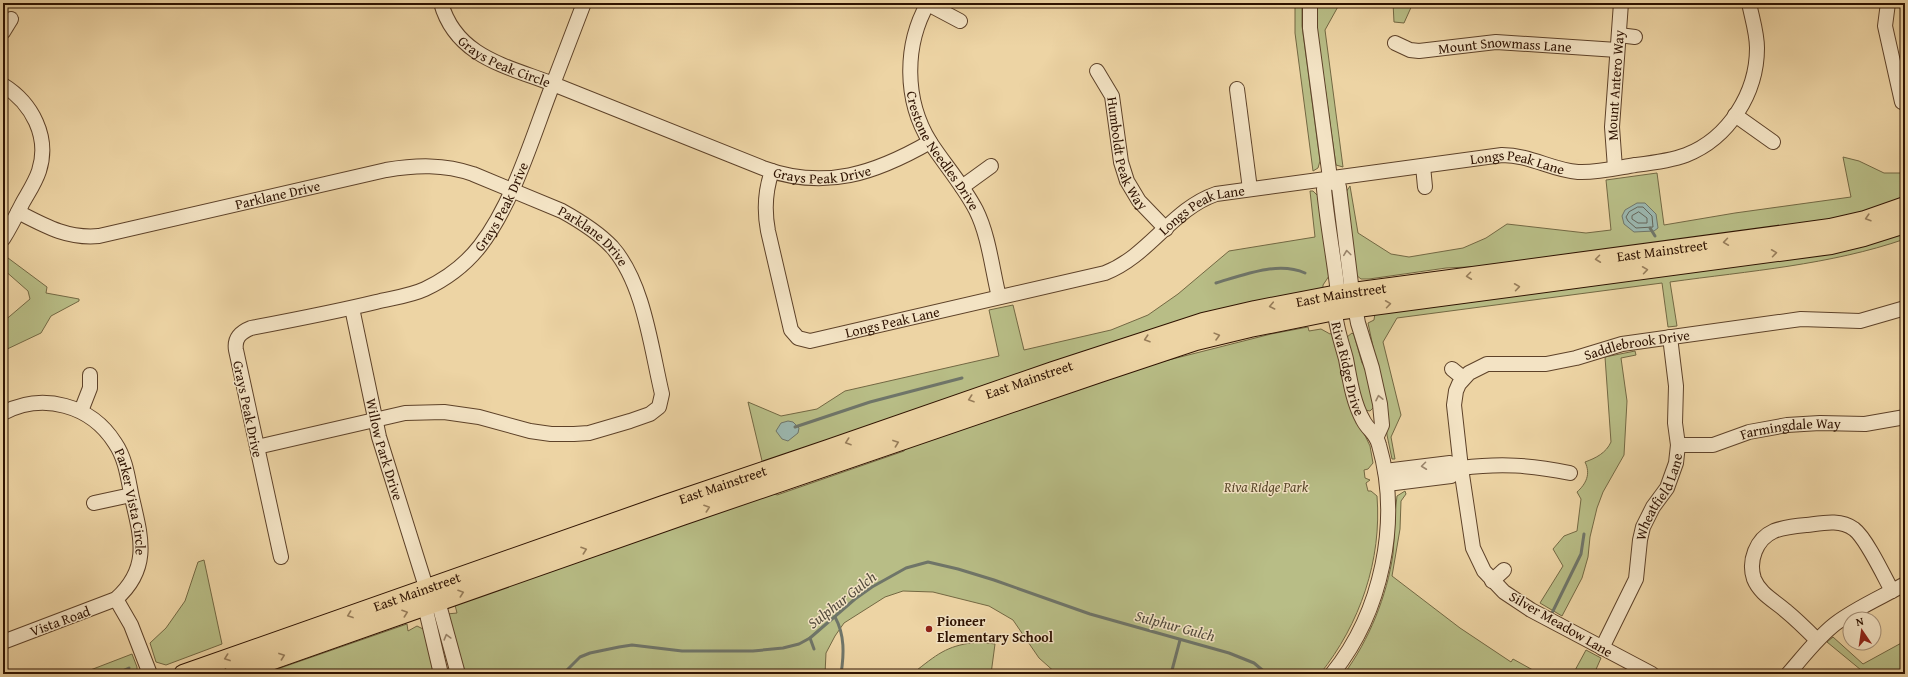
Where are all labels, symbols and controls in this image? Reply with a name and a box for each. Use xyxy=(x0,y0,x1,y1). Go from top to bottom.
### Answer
street label: Mount Antero Way xyxy=(1602,29,1629,141)
street label: Grays Peak Circle xyxy=(453,31,554,92)
street label: Mount Snowmass Lane xyxy=(1437,32,1573,59)
street label: Crestone Needles Drive xyxy=(902,90,984,214)
street label: Humboldt Peak Way xyxy=(1102,95,1152,214)
street label: Longs Peak Lane xyxy=(1469,145,1567,180)
street label: Grays Peak Drive xyxy=(470,159,533,255)
street label: Grays Peak Drive xyxy=(771,160,874,188)
street label: Parklane Drive xyxy=(233,175,322,214)
street label: Longs Peak Lane xyxy=(1154,180,1246,240)
street label: Parklane Drive xyxy=(554,201,633,270)
one-way arrow xyxy=(1865,214,1872,222)
street label: East Mainstreet xyxy=(1615,235,1709,267)
one-way arrow xyxy=(1723,237,1729,246)
one-way arrow xyxy=(1771,249,1777,258)
one-way arrow xyxy=(1343,250,1352,256)
one-way arrow xyxy=(1594,255,1601,264)
one-way arrow xyxy=(1642,266,1649,275)
one-way arrow xyxy=(1466,271,1472,280)
street label: East Mainstreet xyxy=(1294,278,1388,312)
one-way arrow xyxy=(1514,283,1520,292)
one-way arrow xyxy=(1385,300,1391,309)
street label: Longs Peak Lane xyxy=(843,301,942,343)
one-way arrow xyxy=(1269,301,1276,310)
street label: Riva Ridge Drive xyxy=(1326,320,1370,419)
street label: Saddlebrook Drive xyxy=(1581,325,1691,365)
one-way arrow xyxy=(1213,332,1220,341)
one-way arrow xyxy=(1143,334,1150,343)
street label: East Mainstreet xyxy=(983,355,1076,404)
street label: Grays Peak Drive xyxy=(228,359,268,460)
one-way arrow xyxy=(967,395,974,403)
one-way arrow xyxy=(1375,395,1383,401)
street label: Willow Park Drive xyxy=(361,396,408,503)
street label: Farmingdale Way xyxy=(1737,413,1841,444)
one-way arrow xyxy=(845,438,852,446)
one-way arrow xyxy=(893,440,900,448)
street label: Parker Vista Circle xyxy=(110,445,151,556)
street label: Wheatfield Lane xyxy=(1630,452,1687,542)
street label: East Mainstreet xyxy=(676,461,769,509)
one-way arrow xyxy=(1421,461,1427,470)
park label: Riva Ridge Park xyxy=(1223,477,1309,497)
one-way arrow xyxy=(703,504,710,512)
one-way arrow xyxy=(581,547,588,555)
water label: Sulphur Gulch xyxy=(803,566,881,633)
street label: East Mainstreet xyxy=(370,567,463,616)
street label: Silver Meadow Lane xyxy=(1505,586,1617,662)
one-way arrow xyxy=(458,590,465,598)
street label: Vista Road xyxy=(27,601,93,641)
water label: Sulphur Gulch xyxy=(1133,605,1218,646)
one-way arrow xyxy=(402,609,409,618)
one-way arrow xyxy=(346,610,353,618)
place label: Pioneer Elementary School xyxy=(937,611,1054,647)
north arrow xyxy=(1842,611,1882,651)
text: N xyxy=(1854,612,1866,630)
marker: Pioneer Elementary School xyxy=(924,624,934,634)
one-way arrow xyxy=(443,633,452,640)
one-way arrow xyxy=(279,652,286,661)
one-way arrow xyxy=(224,653,231,662)

